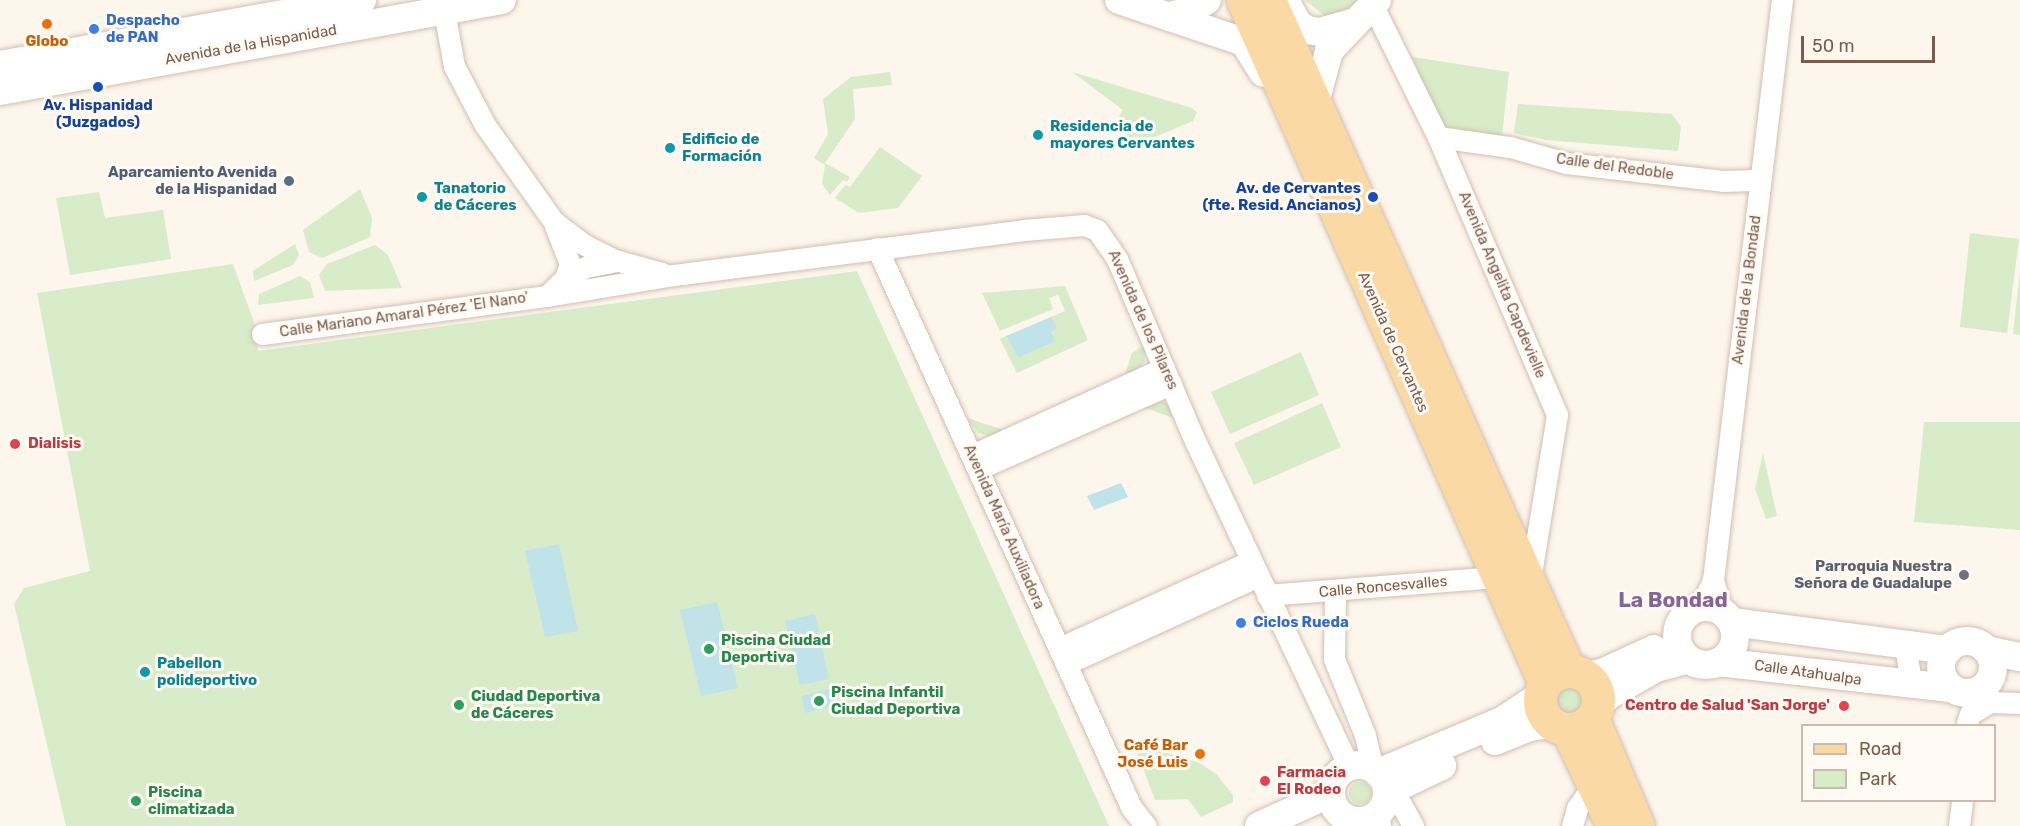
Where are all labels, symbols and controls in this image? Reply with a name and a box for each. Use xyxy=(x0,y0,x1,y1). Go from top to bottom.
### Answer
place label: Despacho de PAN xyxy=(106,11,180,46)
marker: Globo xyxy=(40,17,54,31)
street label: Avenida de la Hispanidad xyxy=(164,21,338,69)
marker: Despacho de PAN xyxy=(87,22,101,36)
scale bar xyxy=(1804,24,1938,62)
place label: Globo xyxy=(26,33,68,51)
text: 50 m xyxy=(1812,35,1855,57)
marker: Av. Hispanidad (Juzgados) xyxy=(91,80,105,94)
place label: Av. Hispanidad (Juzgados) xyxy=(43,96,153,131)
place label: Residencia de mayores Cervantes xyxy=(1050,117,1195,152)
marker: Residencia de mayores Cervantes xyxy=(1031,128,1045,142)
place label: Edificio de Formación xyxy=(682,130,762,165)
marker: Edificio de Formación xyxy=(663,141,677,155)
street label: Calle del Redoble xyxy=(1555,150,1675,184)
place label: Aparcamiento Avenida de la Hispanidad xyxy=(108,163,277,198)
marker: Aparcamiento Avenida de la Hispanidad xyxy=(282,174,296,188)
place label: Tanatorio de Cáceres xyxy=(434,179,517,214)
place label: Av. de Cervantes (fte. Resid. Ancianos) xyxy=(1202,179,1361,214)
street label: Avenida Angelita Capdevielle xyxy=(1454,189,1550,381)
marker: Tanatorio de Cáceres xyxy=(415,190,429,204)
marker: Av. de Cervantes (fte. Resid. Ancianos) xyxy=(1366,190,1380,204)
street label: Avenida de la Bondad xyxy=(1729,214,1765,366)
street label: Avenida de los Pilares xyxy=(1104,247,1182,393)
street label: Avenida de Cervantes xyxy=(1354,269,1432,415)
street label: Calle Mariano Amaral Pérez 'El Nano' xyxy=(278,289,530,341)
marker: Dialisis xyxy=(6,435,24,453)
place label: Dialisis xyxy=(28,435,81,453)
street label: Avenida María Auxiliadora xyxy=(959,442,1049,612)
place label: Parroquia Nuestra Señora de Guadalupe xyxy=(1794,557,1952,592)
marker: Parroquia Nuestra Señora de Guadalupe xyxy=(1957,568,1971,582)
street label: Calle Roncesvalles xyxy=(1318,572,1448,602)
district label: La Bondad xyxy=(1618,587,1728,613)
place label: Ciclos Rueda xyxy=(1253,614,1349,632)
marker: Ciclos Rueda xyxy=(1234,616,1248,630)
place label: Piscina Ciudad Deportiva xyxy=(721,631,831,666)
marker: Piscina Ciudad Deportiva xyxy=(702,642,716,656)
place label: Pabellon polideportivo xyxy=(157,654,257,689)
street label: Calle Atahualpa xyxy=(1753,657,1863,689)
marker: Pabellon polideportivo xyxy=(138,665,152,679)
place label: Piscina Infantil Ciudad Deportiva xyxy=(831,683,960,718)
place label: Ciudad Deportiva de Cáceres xyxy=(471,687,600,722)
marker: Piscina Infantil Ciudad Deportiva xyxy=(812,694,826,708)
place label: Centro de Salud 'San Jorge' xyxy=(1625,697,1830,715)
marker: Centro de Salud 'San Jorge' xyxy=(1835,697,1853,715)
marker: Ciudad Deportiva de Cáceres xyxy=(452,698,466,712)
legend xyxy=(1801,724,1996,802)
place label: Café Bar José Luis xyxy=(1117,736,1188,771)
text: Road xyxy=(1859,738,1902,760)
marker: Café Bar José Luis xyxy=(1193,747,1207,761)
place label: Farmacia El Rodeo xyxy=(1277,763,1346,798)
text: Park xyxy=(1859,768,1896,790)
marker: Farmacia El Rodeo xyxy=(1258,774,1272,788)
place label: Piscina climatizada xyxy=(148,783,235,818)
marker: Piscina climatizada xyxy=(129,794,143,808)

